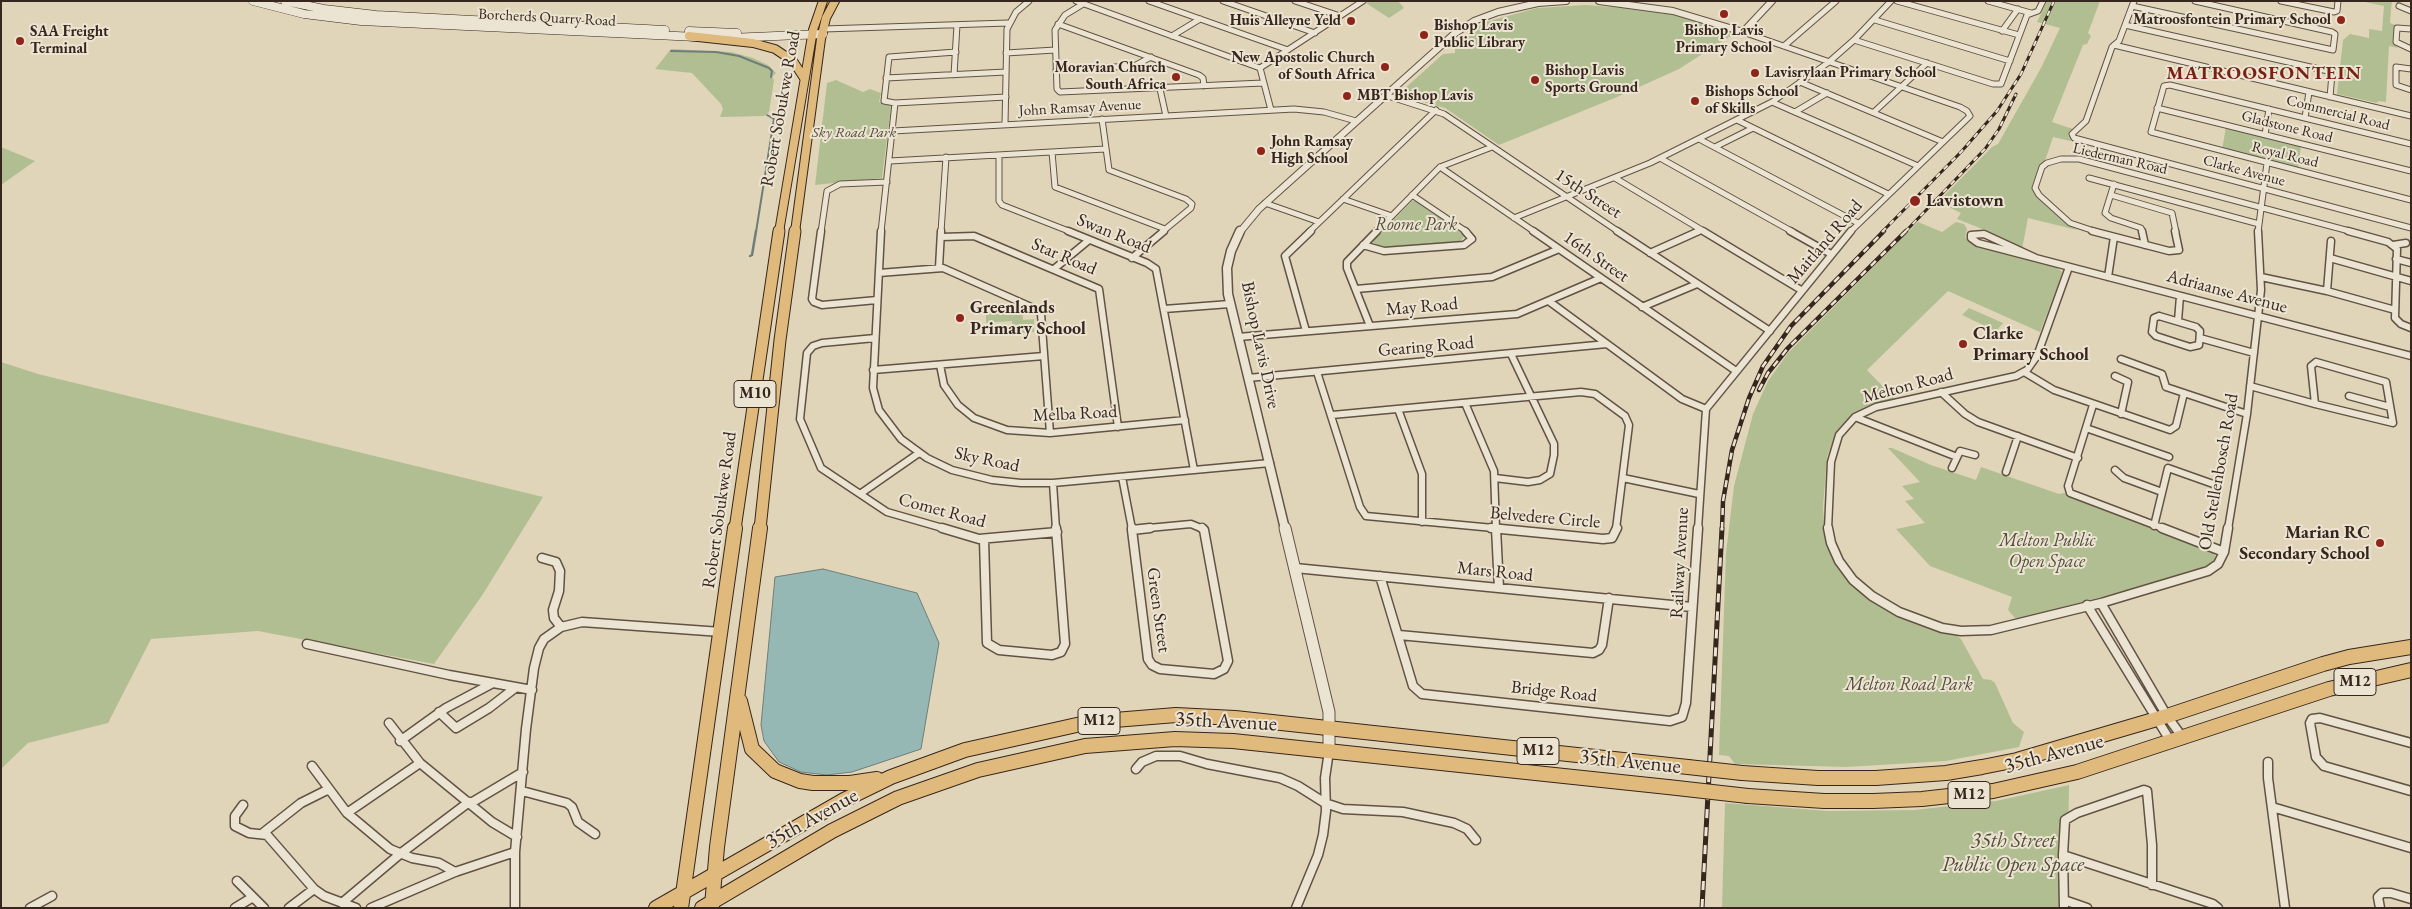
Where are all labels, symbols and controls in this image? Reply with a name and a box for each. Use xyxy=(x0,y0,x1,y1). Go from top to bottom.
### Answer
street label: Borcherds Quarry Road xyxy=(478,5,616,31)
marker: Bishop Lavis Primary School xyxy=(1718,8,1730,20)
place label: Matroosfontein Primary School xyxy=(2133,11,2331,29)
place label: Huis Alleyne Yeld xyxy=(1230,12,1341,30)
marker: Matroosfontein Primary School xyxy=(2335,14,2347,26)
marker: Huis Alleyne Yeld xyxy=(1345,15,1357,27)
place label: Bishop Lavis Public Library xyxy=(1434,17,1525,52)
place label: Bishop Lavis Primary School xyxy=(1676,22,1772,57)
place label: SAA Freight Terminal xyxy=(30,23,109,58)
street label: Robert Sobukwe Road xyxy=(757,29,805,189)
marker: Bishop Lavis Public Library xyxy=(1418,29,1430,41)
marker: SAA Freight Terminal xyxy=(14,35,26,47)
place label: New Apostolic Church of South Africa xyxy=(1231,49,1375,84)
place label: Moravian Church South Africa xyxy=(1055,59,1166,94)
marker: New Apostolic Church of South Africa xyxy=(1379,61,1391,73)
place label: Bishop Lavis Sports Ground xyxy=(1545,62,1638,97)
district label: MATROOSFONTEIN xyxy=(2164,63,2364,85)
place label: Lavisrylaan Primary School xyxy=(1765,64,1936,82)
marker: Lavisrylaan Primary School xyxy=(1749,67,1761,79)
marker: Moravian Church South Africa xyxy=(1170,71,1182,83)
marker: Bishop Lavis Sports Ground xyxy=(1529,74,1541,86)
place label: Bishops School of Skills xyxy=(1705,83,1799,118)
place label: MBT Bishop Lavis xyxy=(1357,87,1473,105)
marker: MBT Bishop Lavis xyxy=(1341,90,1353,102)
street label: Commercial Road xyxy=(2284,91,2392,135)
marker: Bishops School of Skills xyxy=(1689,95,1701,107)
street label: John Ramsay Avenue xyxy=(1018,96,1142,120)
street label: Gladstone Road xyxy=(2240,107,2334,147)
park label: Sky Road Park xyxy=(812,124,896,142)
place label: John Ramsay High School xyxy=(1271,133,1353,168)
street label: Royal Road xyxy=(2250,138,2320,172)
street label: Liederman Road xyxy=(2071,139,2169,179)
marker: John Ramsay High School xyxy=(1255,145,1267,157)
street label: Clarke Avenue xyxy=(2201,151,2287,191)
street label: 15th Street xyxy=(1551,164,1625,224)
place label: Lavistown xyxy=(1926,190,2004,212)
marker: Lavistown xyxy=(1908,194,1922,208)
street label: Maitland Road xyxy=(1783,195,1867,289)
street label: Swan Road xyxy=(1074,209,1154,259)
park label: Roome Park xyxy=(1375,214,1457,236)
street label: 16th Street xyxy=(1559,227,1633,287)
street label: Star Road xyxy=(1028,234,1100,280)
street label: Adriaanse Avenue xyxy=(2164,266,2290,318)
street label: Bishop Lavis Drive xyxy=(1236,279,1284,411)
street label: May Road xyxy=(1385,293,1459,321)
place label: Greenlands Primary School xyxy=(970,297,1086,340)
marker: Greenlands Primary School xyxy=(954,312,966,324)
place label: Clarke Primary School xyxy=(1973,323,2089,366)
street label: Gearing Road xyxy=(1377,332,1475,362)
marker: Clarke Primary School xyxy=(1957,338,1969,350)
street label: Melton Road xyxy=(1861,364,1955,408)
road number: M10 xyxy=(734,380,776,408)
street label: Old Stellenbosch Road xyxy=(2195,392,2243,552)
street label: Melba Road xyxy=(1032,401,1118,427)
street label: Robert Sobukwe Road xyxy=(698,430,742,590)
street label: Sky Road xyxy=(952,443,1022,477)
street label: Comet Road xyxy=(896,489,988,533)
street label: Belvedere Circle xyxy=(1489,502,1601,534)
street label: Railway Avenue xyxy=(1666,507,1694,619)
place label: Marian RC Secondary School xyxy=(2239,522,2370,564)
park label: Melton Public Open Space xyxy=(1999,530,2095,572)
marker: Marian RC Secondary School xyxy=(2374,537,2386,549)
street label: Mars Road xyxy=(1456,557,1534,587)
street label: Green Street xyxy=(1141,566,1175,654)
road number: M12 xyxy=(2334,669,2376,696)
park label: Melton Road Park xyxy=(1845,674,1973,696)
street label: Bridge Road xyxy=(1510,677,1598,707)
street label: 35th Avenue xyxy=(1174,707,1278,737)
road number: M12 xyxy=(1078,708,1120,734)
street label: 35th Avenue xyxy=(2001,729,2107,779)
road number: M12 xyxy=(1517,738,1559,764)
street label: 35th Avenue xyxy=(1578,744,1682,780)
road number: M12 xyxy=(1948,782,1990,808)
street label: 35th Avenue xyxy=(761,783,863,855)
park label: 35th Street Public Open Space xyxy=(1942,828,2084,878)

